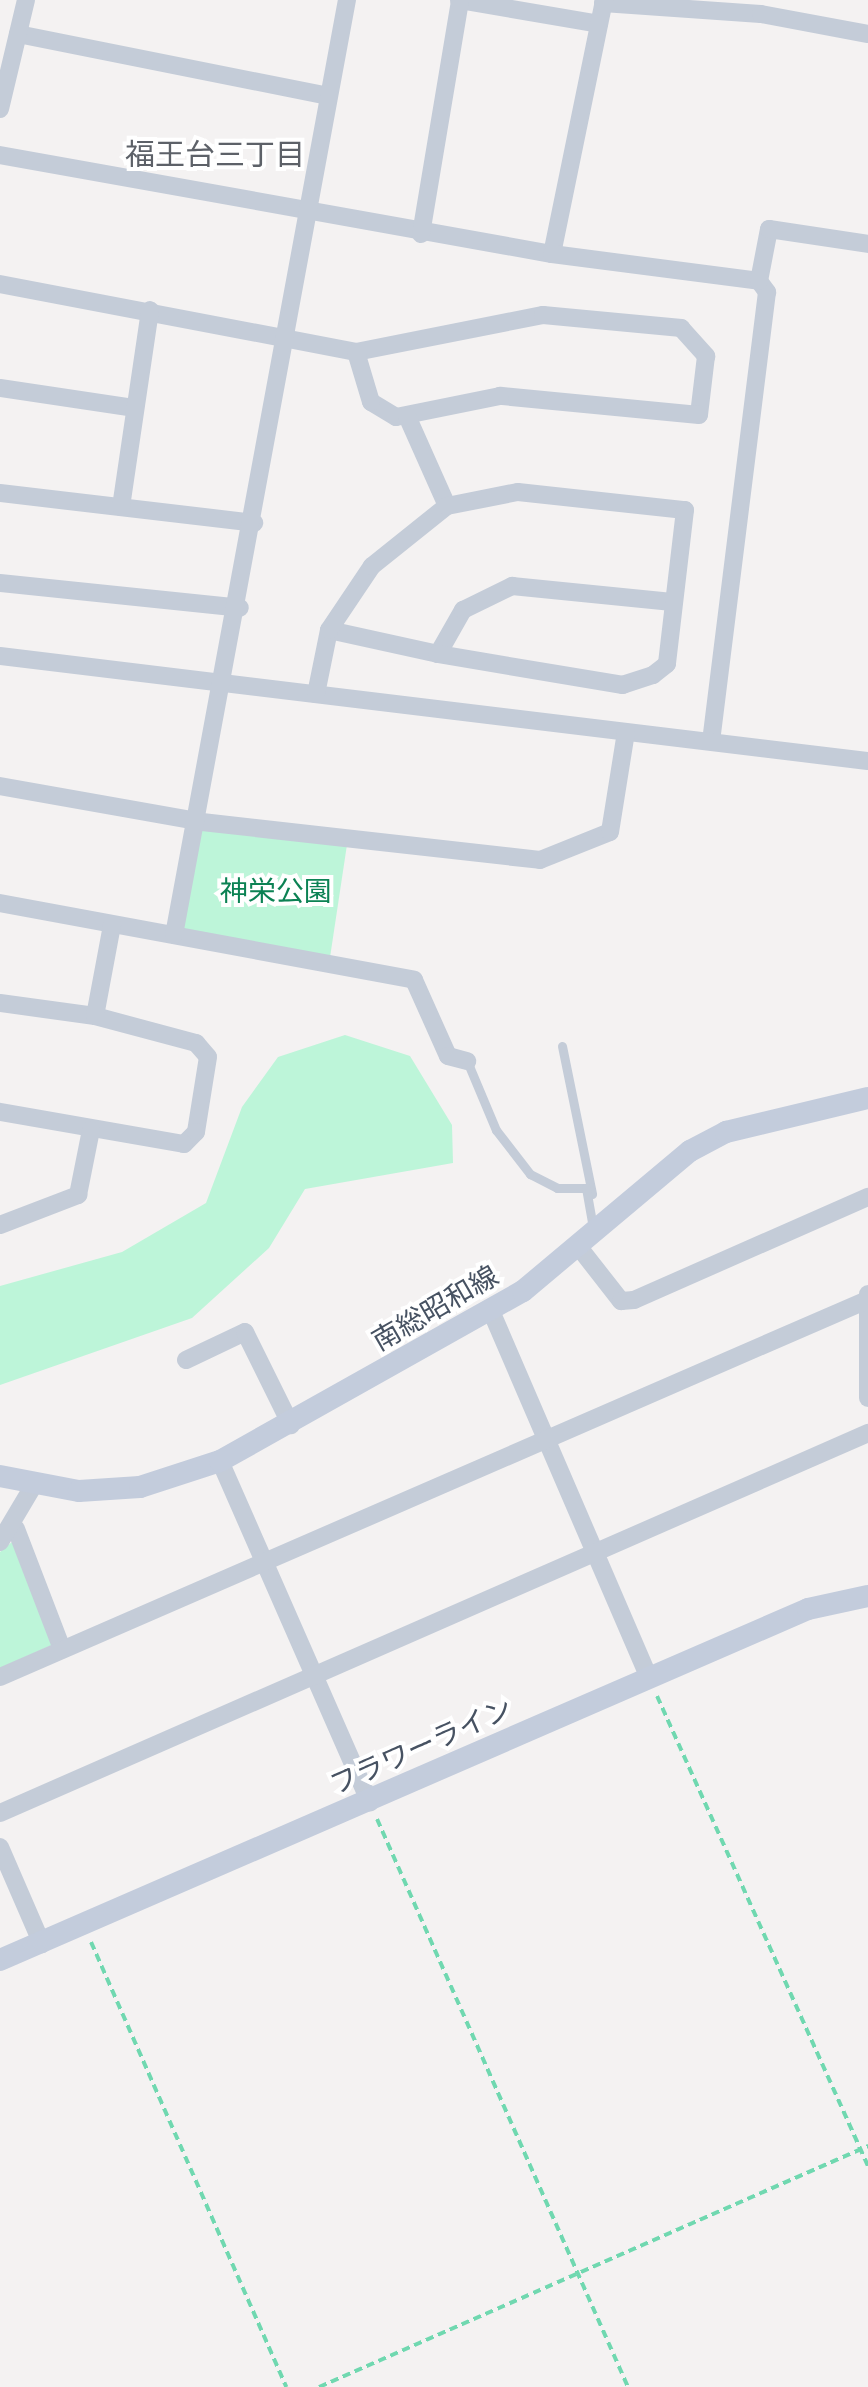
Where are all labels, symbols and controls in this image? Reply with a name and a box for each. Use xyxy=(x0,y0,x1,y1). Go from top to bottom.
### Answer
district label: 福王台三丁目 xyxy=(125,137,305,173)
park label: 神栄公園 xyxy=(220,874,332,908)
street label: 南総昭和線 xyxy=(366,1258,504,1358)
street label: フラワーライン xyxy=(325,1691,517,1801)

